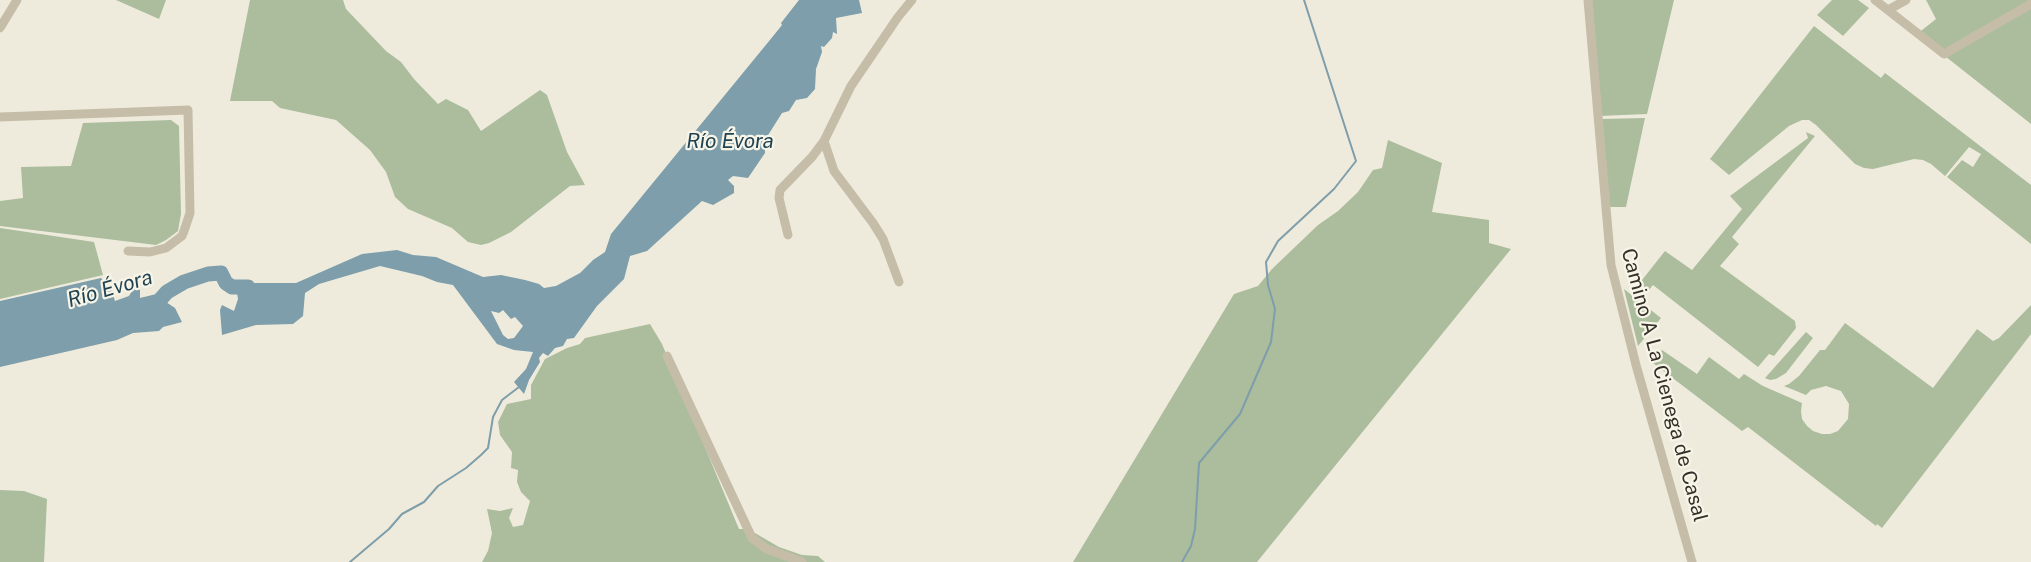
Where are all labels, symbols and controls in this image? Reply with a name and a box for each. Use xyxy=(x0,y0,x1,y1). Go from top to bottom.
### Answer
water label: Río Évora xyxy=(686,129,774,155)
street label: Camino A La Cienega de Casal xyxy=(1616,246,1712,524)
water label: Río Évora xyxy=(64,265,156,313)

